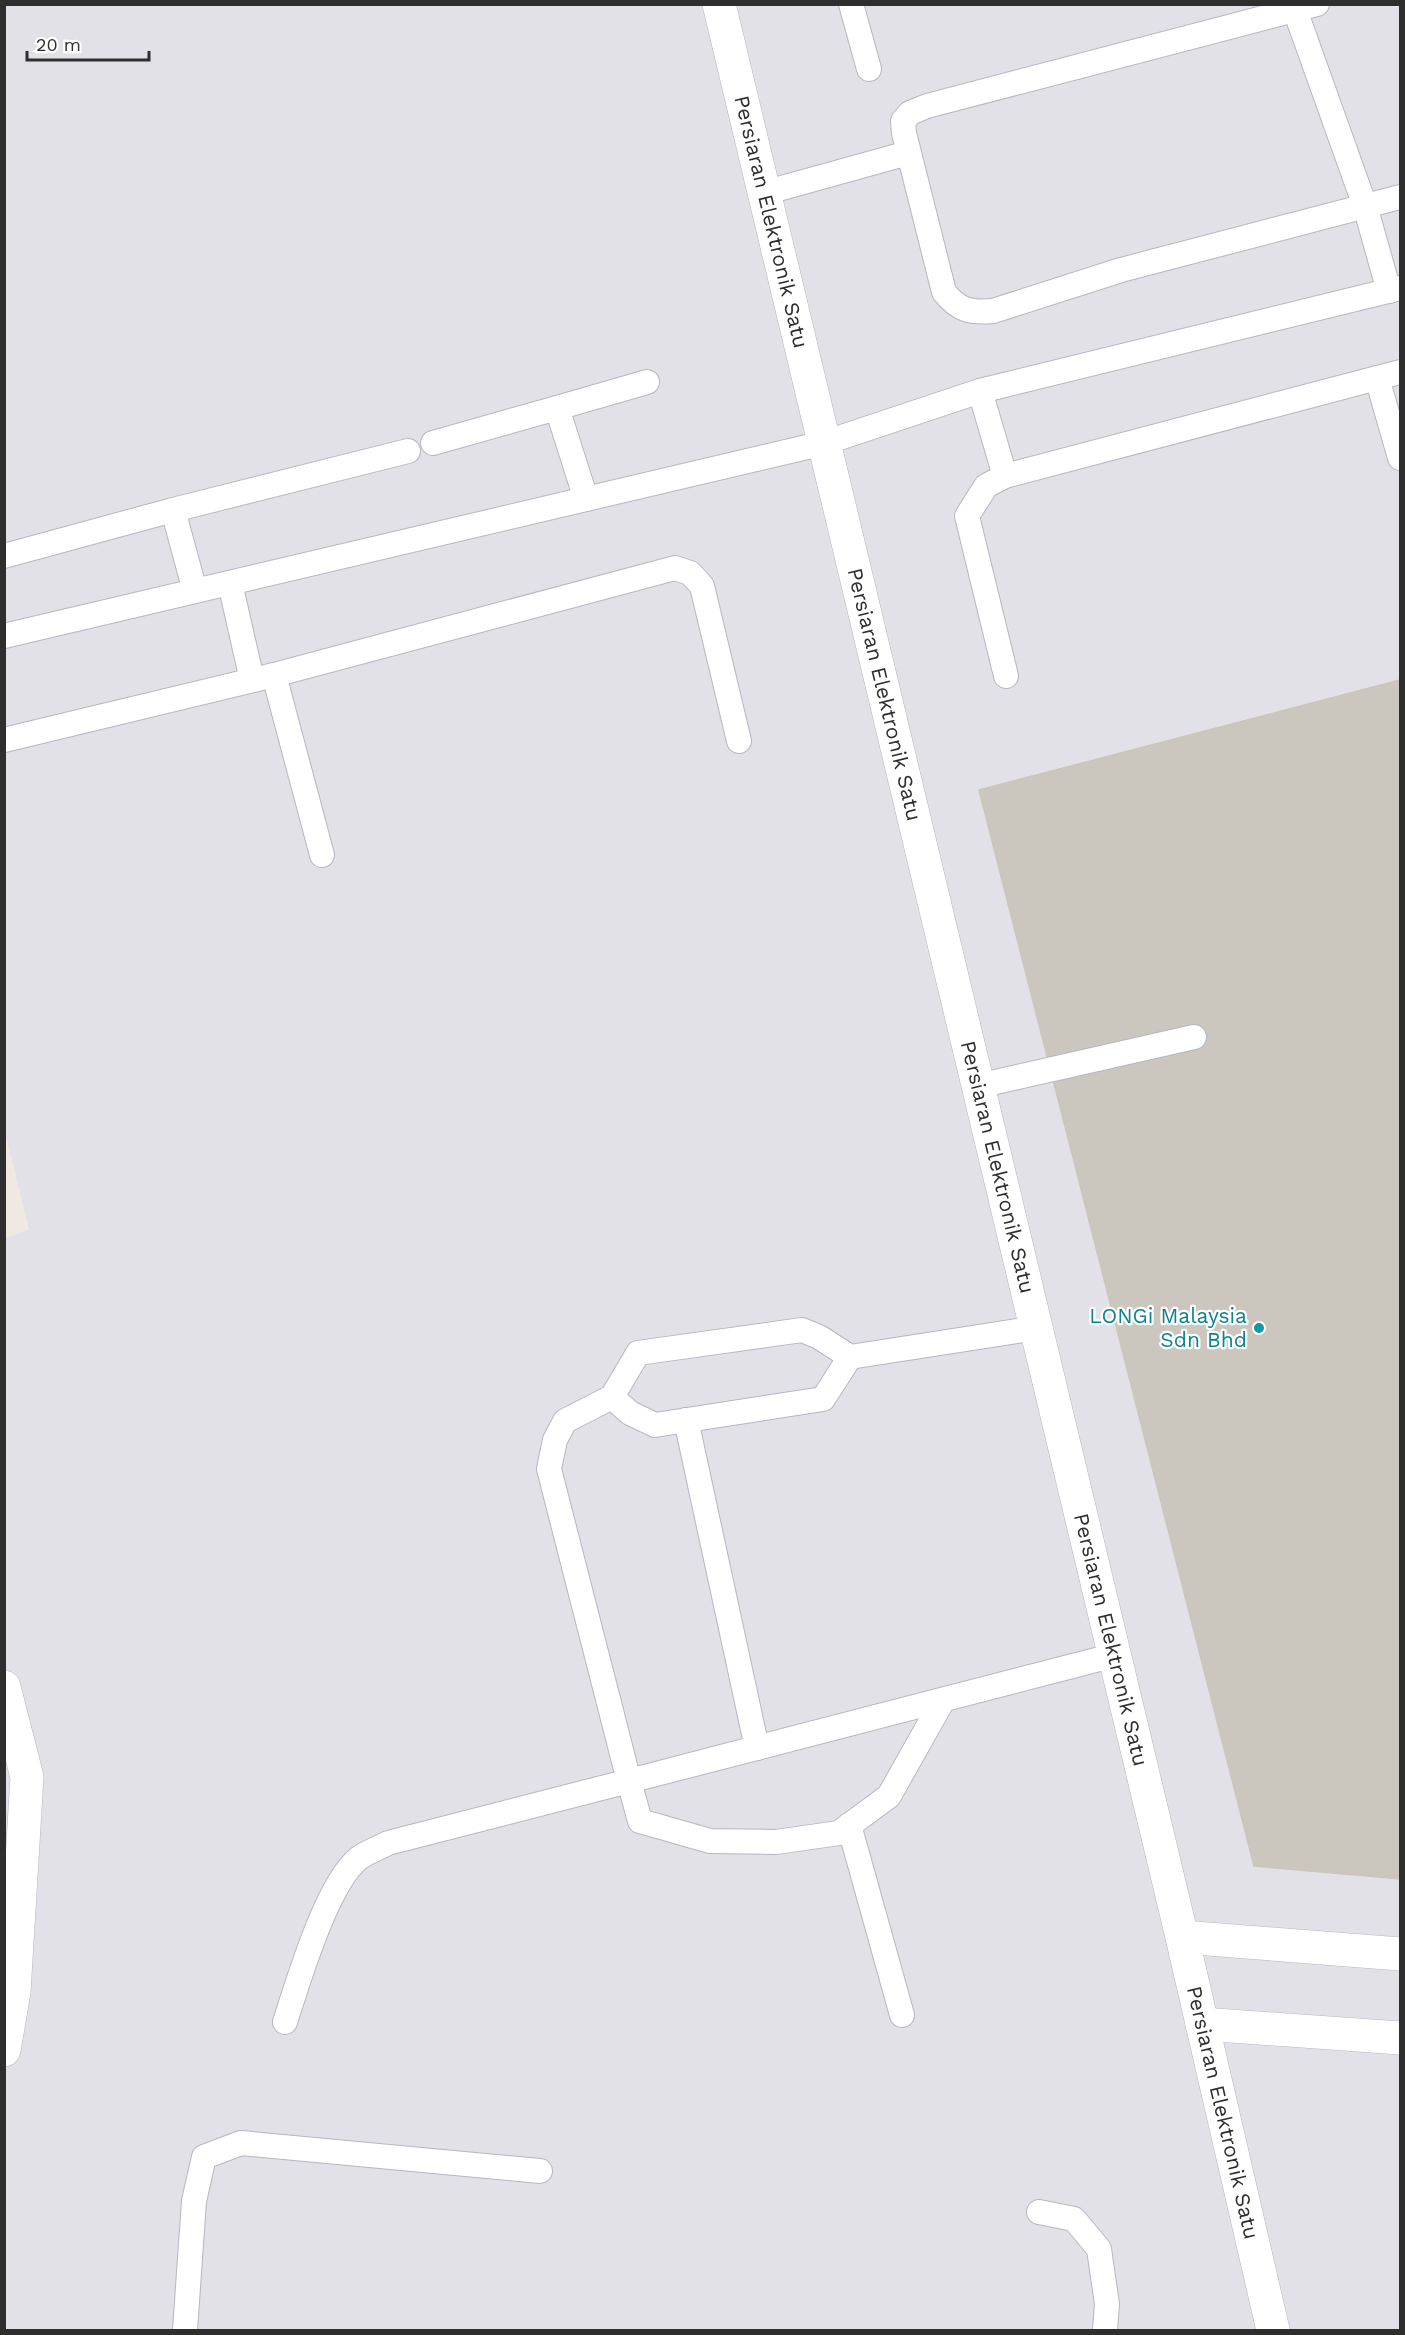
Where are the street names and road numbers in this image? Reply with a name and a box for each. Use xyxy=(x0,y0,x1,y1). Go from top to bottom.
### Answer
street label: Persiaran Elektronik Satu xyxy=(729,93,814,351)
street label: Persiaran Elektronik Satu xyxy=(843,565,927,823)
street label: Persiaran Elektronik Satu xyxy=(956,1038,1040,1296)
street label: Persiaran Elektronik Satu xyxy=(1069,1511,1154,1769)
street label: Persiaran Elektronik Satu xyxy=(1182,1984,1265,2242)

